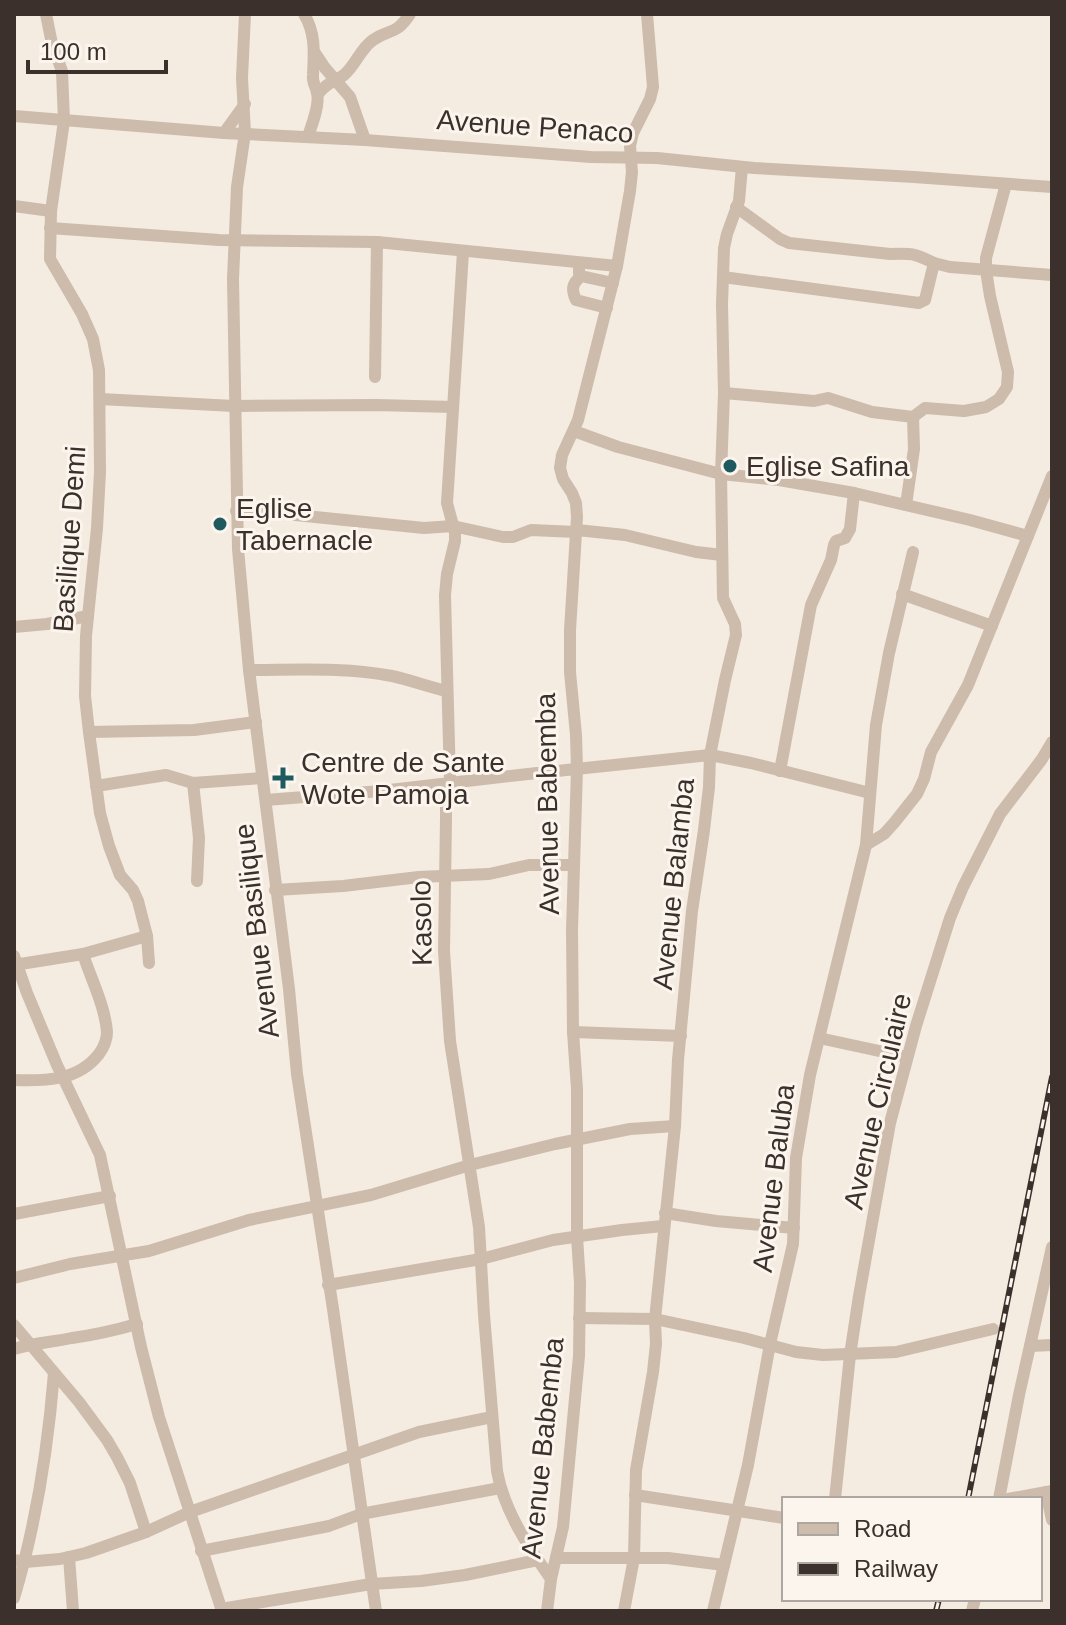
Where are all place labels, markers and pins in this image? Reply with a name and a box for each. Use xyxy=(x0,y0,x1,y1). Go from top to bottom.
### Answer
place label: Eglise Safina xyxy=(746,451,910,482)
marker: Eglise Safina xyxy=(721,457,739,475)
place label: Eglise Tabernacle xyxy=(236,493,373,556)
marker: Eglise Tabernacle xyxy=(211,515,229,533)
place label: Centre de Sante Wote Pamoja xyxy=(301,747,505,810)
marker: Centre de Sante Wote Pamoja xyxy=(272,767,294,789)

